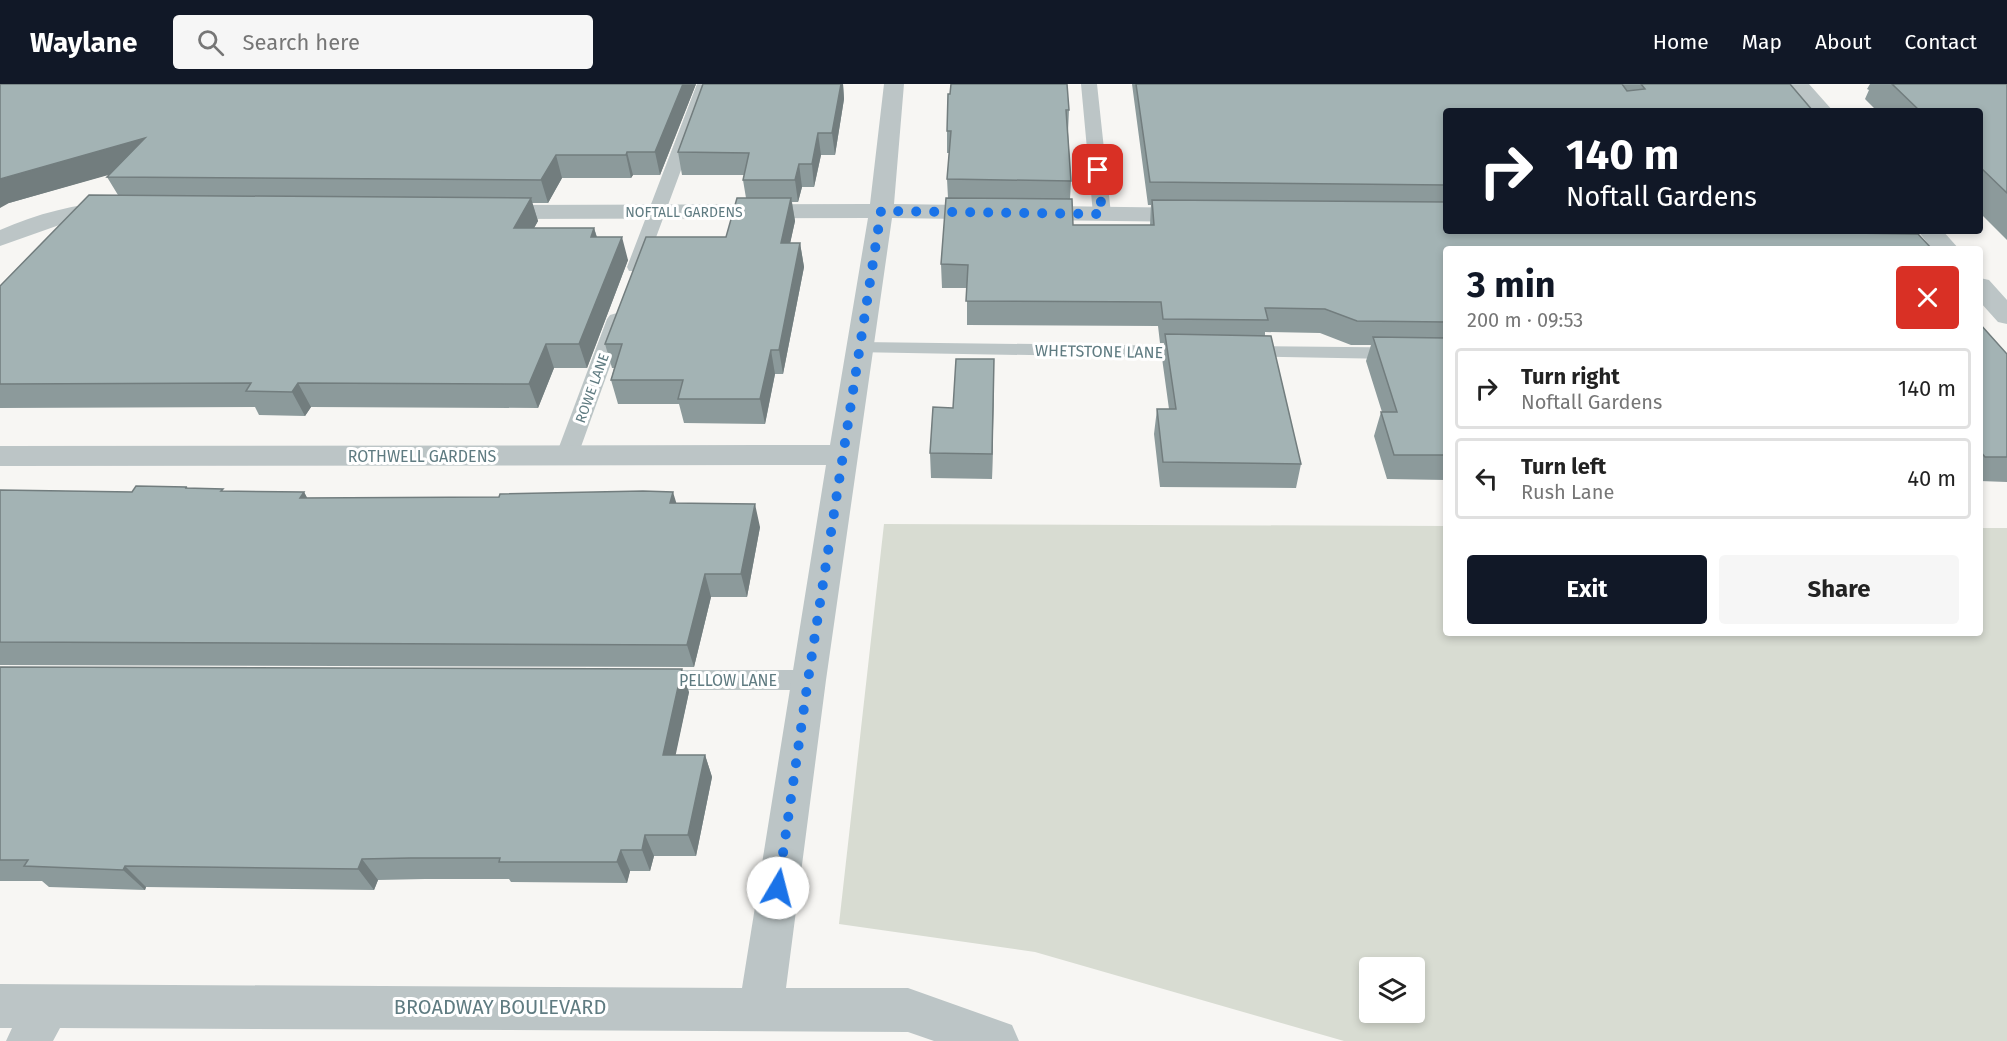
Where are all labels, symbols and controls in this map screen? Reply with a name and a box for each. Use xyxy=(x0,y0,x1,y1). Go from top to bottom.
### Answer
search box xyxy=(173,15,593,69)
text: Waylane xyxy=(30,26,137,59)
icon: search xyxy=(194,26,227,59)
text: Search here xyxy=(242,29,360,56)
text: Home xyxy=(1653,29,1709,55)
text: Map xyxy=(1742,29,1782,55)
text: About xyxy=(1815,29,1872,55)
text: Contact xyxy=(1905,29,1977,55)
text: 140 m xyxy=(1566,130,1679,180)
icon: right xyxy=(1467,132,1545,210)
pin xyxy=(1072,144,1123,195)
icon: arrive xyxy=(1081,153,1114,186)
text: Noftall Gardens xyxy=(1566,181,1757,213)
street label: NOFTALL GARDENS xyxy=(625,204,743,221)
text: 3 min xyxy=(1467,263,1556,307)
button: close xyxy=(1896,266,1959,329)
text: 200 m · 09:53 xyxy=(1467,308,1583,332)
street label: WHETSTONE LANE xyxy=(1035,341,1163,362)
street label: ROWE LANE xyxy=(572,351,613,425)
text: Turn right xyxy=(1521,363,1620,390)
icon: right xyxy=(1470,372,1503,405)
text: 140 m xyxy=(1898,375,1956,402)
text: Noftall Gardens xyxy=(1521,390,1662,414)
street label: ROTHWELL GARDENS xyxy=(348,447,497,466)
text: Turn left xyxy=(1521,453,1606,480)
icon: left xyxy=(1470,462,1503,495)
text: 40 m xyxy=(1907,465,1956,492)
text: Rush Lane xyxy=(1521,480,1614,504)
button: Exit xyxy=(1467,555,1707,624)
button: Share xyxy=(1719,555,1959,624)
street label: PELLOW LANE xyxy=(679,671,777,690)
position arrow xyxy=(746,856,810,920)
map controls xyxy=(1359,957,1425,1023)
button: layers xyxy=(1359,957,1425,1023)
street label: BROADWAY BOULEVARD xyxy=(394,995,606,1019)

